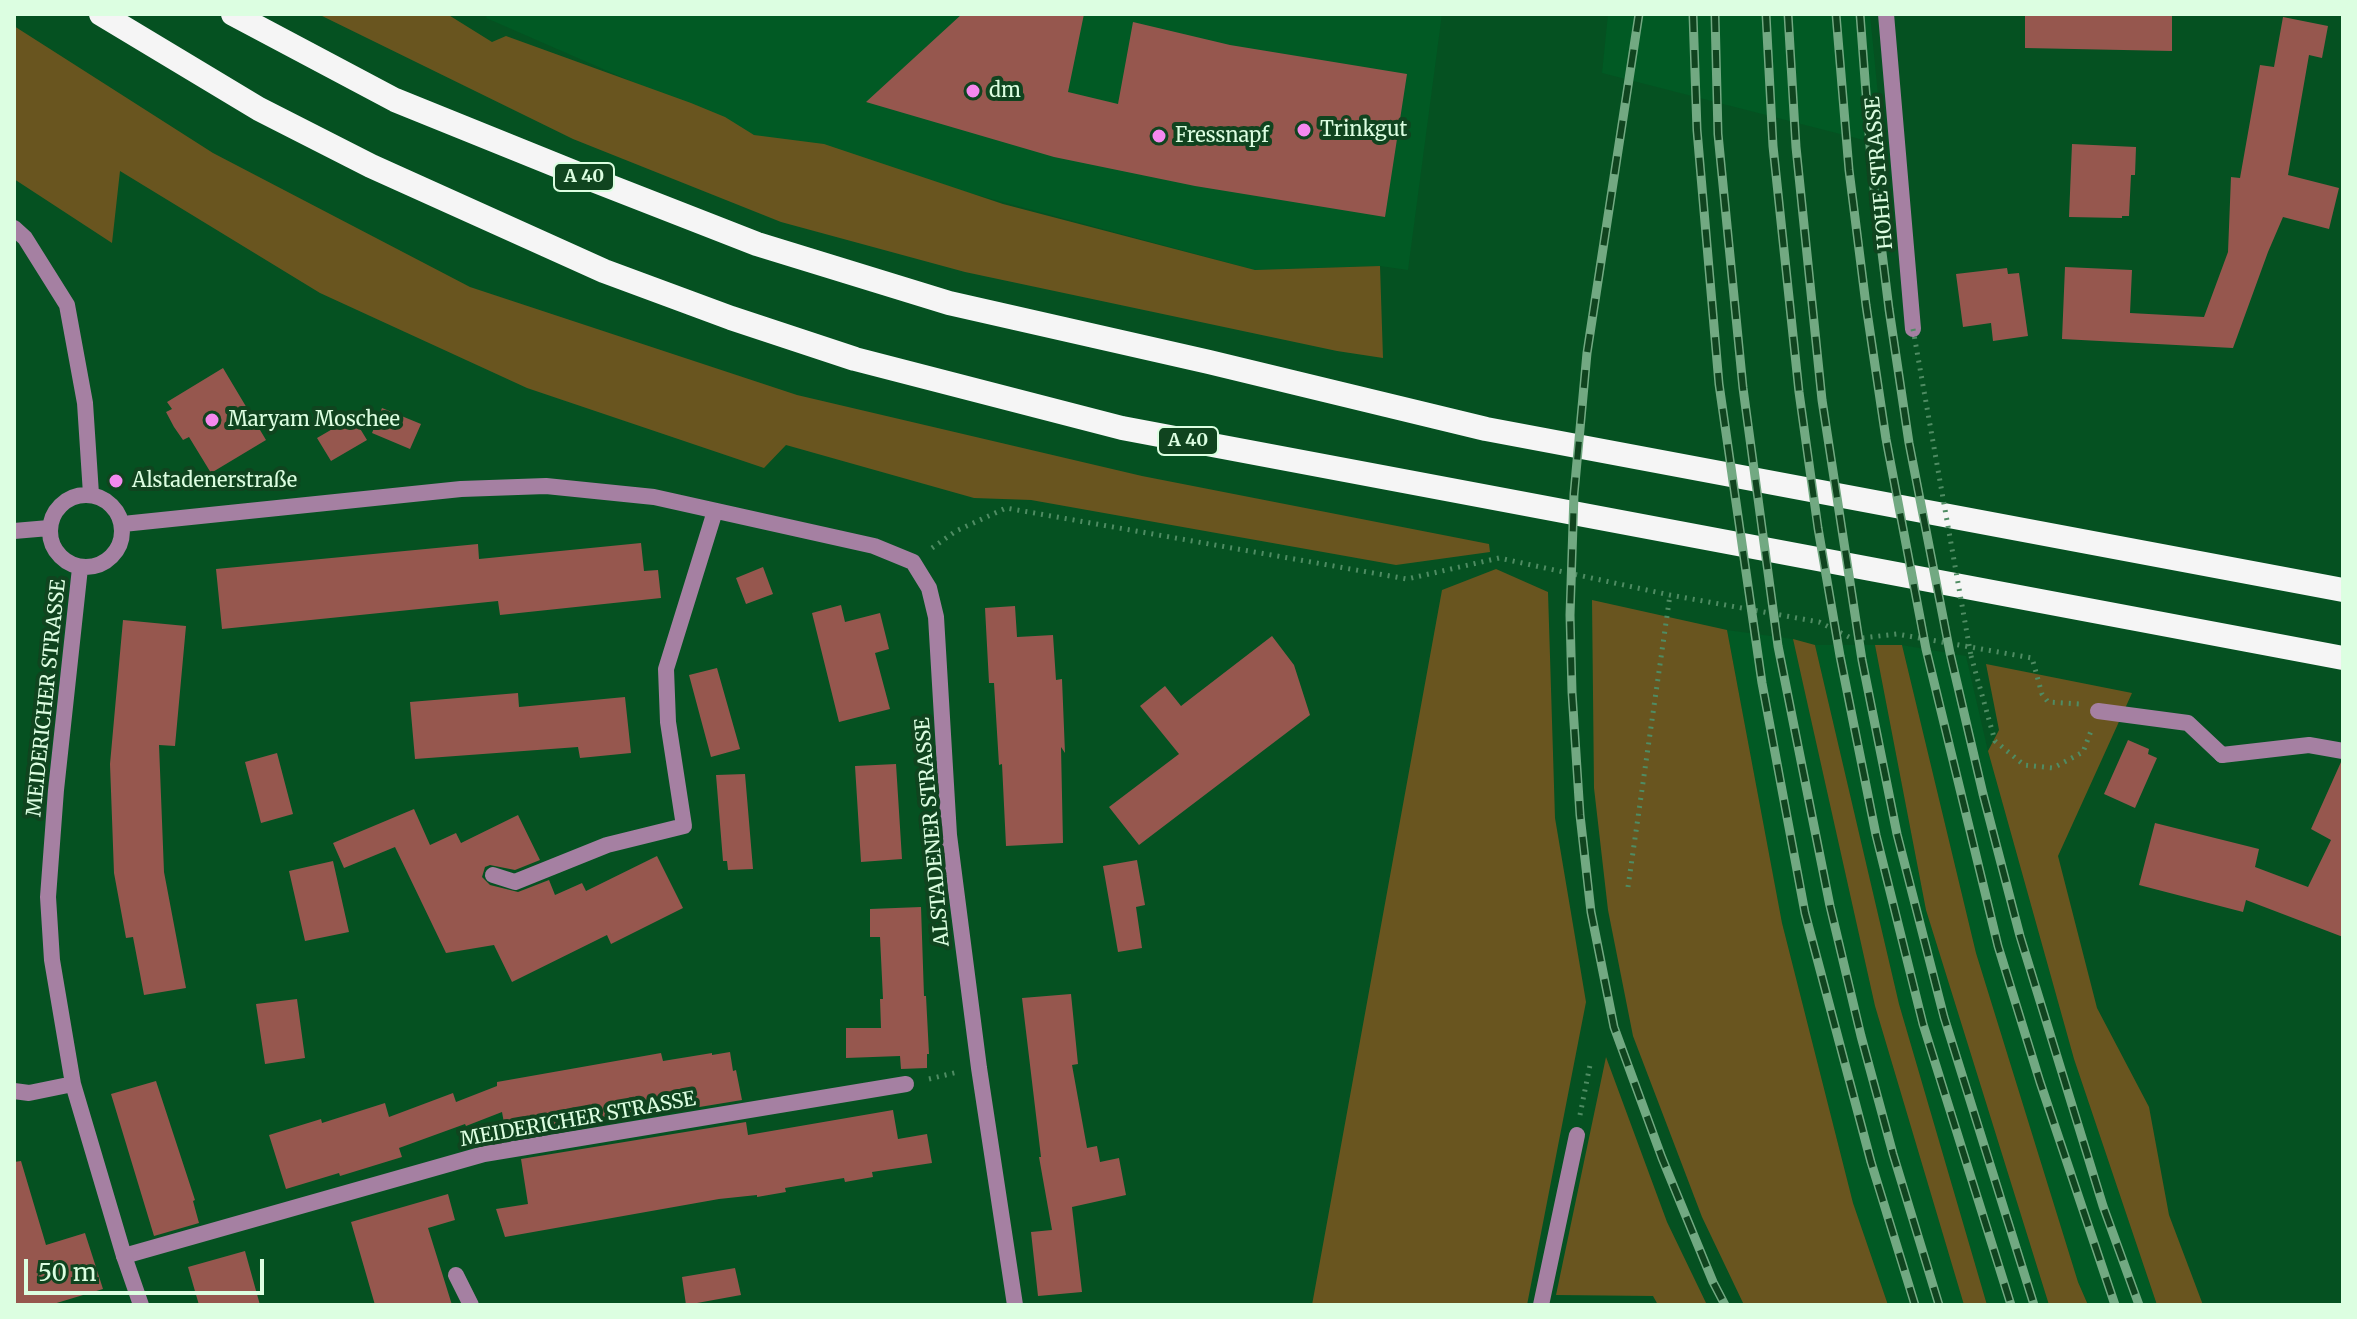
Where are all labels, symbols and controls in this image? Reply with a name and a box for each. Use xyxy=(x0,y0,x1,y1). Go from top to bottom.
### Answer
place label: dm xyxy=(989,79,1021,103)
marker: dm xyxy=(964,82,982,100)
street label: HOHE STRASSE xyxy=(1861,95,1899,251)
place label: Trinkgut xyxy=(1320,118,1407,142)
marker: Trinkgut xyxy=(1295,121,1313,139)
place label: Fressnapf xyxy=(1175,124,1269,148)
marker: Fressnapf xyxy=(1150,127,1168,145)
road number: A 40 xyxy=(554,163,614,191)
place label: Maryam Moschee xyxy=(228,408,400,432)
marker: Maryam Moschee xyxy=(203,411,221,429)
road number: A 40 xyxy=(1158,427,1218,455)
place label: Alstadenerstraße xyxy=(132,469,297,493)
marker: Alstadenerstraße xyxy=(107,472,125,490)
street label: MEIDERICHER STRASSE xyxy=(23,578,71,818)
street label: ALSTADENER STRASSE xyxy=(911,717,955,947)
street label: MEIDERICHER STRASSE xyxy=(458,1087,698,1153)
scale bar xyxy=(28,1243,268,1293)
text: 50 m xyxy=(38,1257,97,1288)

